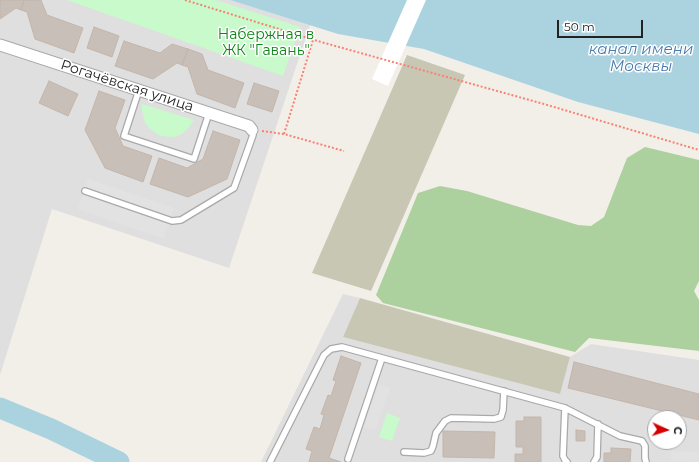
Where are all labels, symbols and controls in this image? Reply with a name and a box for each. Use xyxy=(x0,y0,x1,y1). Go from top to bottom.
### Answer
scale bar xyxy=(559,12,645,38)
text: 50 m xyxy=(564,19,595,34)
park label: Набержная в ЖК "Гавань" xyxy=(218,27,314,60)
water label: канал имени Москвы xyxy=(589,41,693,76)
street label: Рогачёвская улица xyxy=(58,57,196,115)
north arrow xyxy=(647,410,687,450)
text: С xyxy=(671,426,685,435)

